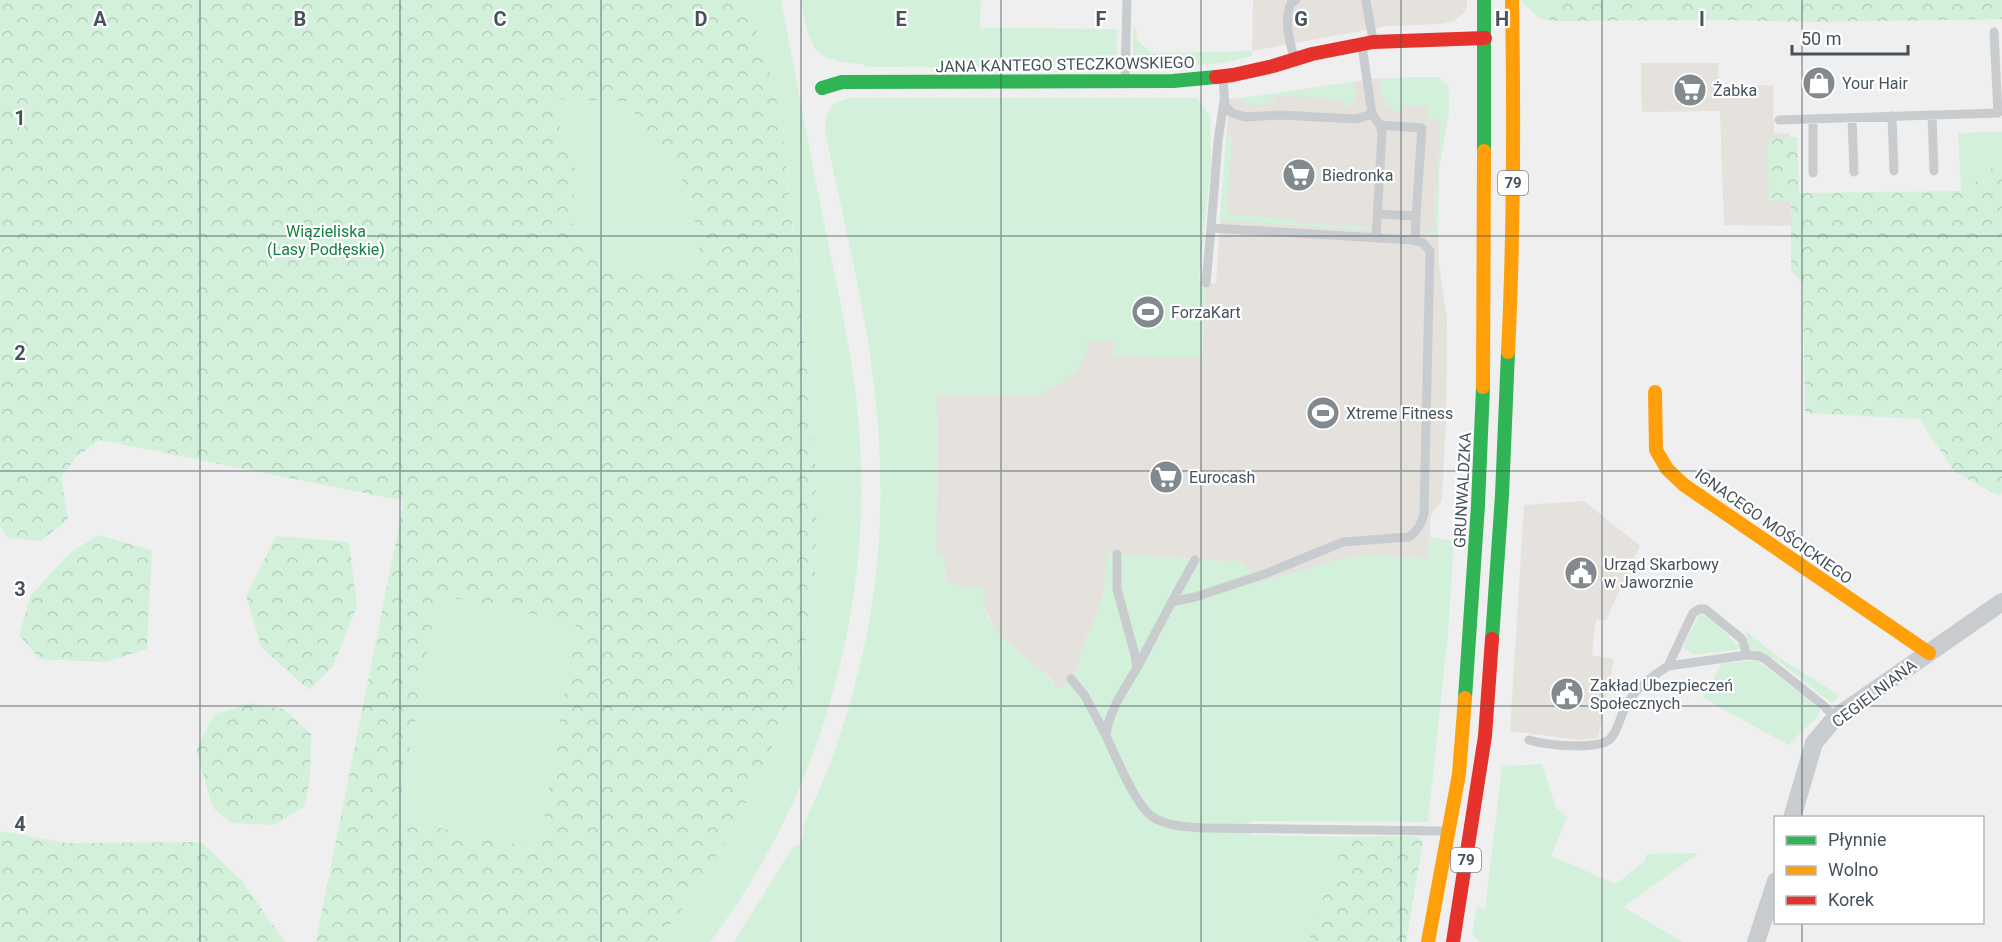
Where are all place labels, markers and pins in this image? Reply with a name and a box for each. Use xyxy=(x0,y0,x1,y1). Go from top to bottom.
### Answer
shop icon: Your Hair xyxy=(1801,65,1837,101)
supermarket icon: Żabka xyxy=(1672,72,1708,108)
place label: Your Hair xyxy=(1842,74,1908,93)
place label: Żabka xyxy=(1713,81,1757,100)
supermarket icon: Biedronka xyxy=(1281,157,1317,193)
place label: Biedronka xyxy=(1322,166,1393,185)
sports icon: ForzaKart xyxy=(1130,294,1166,330)
place label: ForzaKart xyxy=(1171,303,1241,322)
sports icon: Xtreme Fitness xyxy=(1305,395,1341,431)
place label: Xtreme Fitness xyxy=(1346,404,1453,423)
supermarket icon: Eurocash xyxy=(1148,459,1184,495)
place label: Eurocash xyxy=(1189,468,1255,487)
public building icon: Urząd Skarbowy w Jaworznie xyxy=(1563,555,1599,591)
place label: Urząd Skarbowy w Jaworznie xyxy=(1604,555,1719,592)
public building icon: Zakład Ubezpieczeń Społecznych xyxy=(1549,676,1585,712)
place label: Zakład Ubezpieczeń Społecznych xyxy=(1590,676,1733,713)

